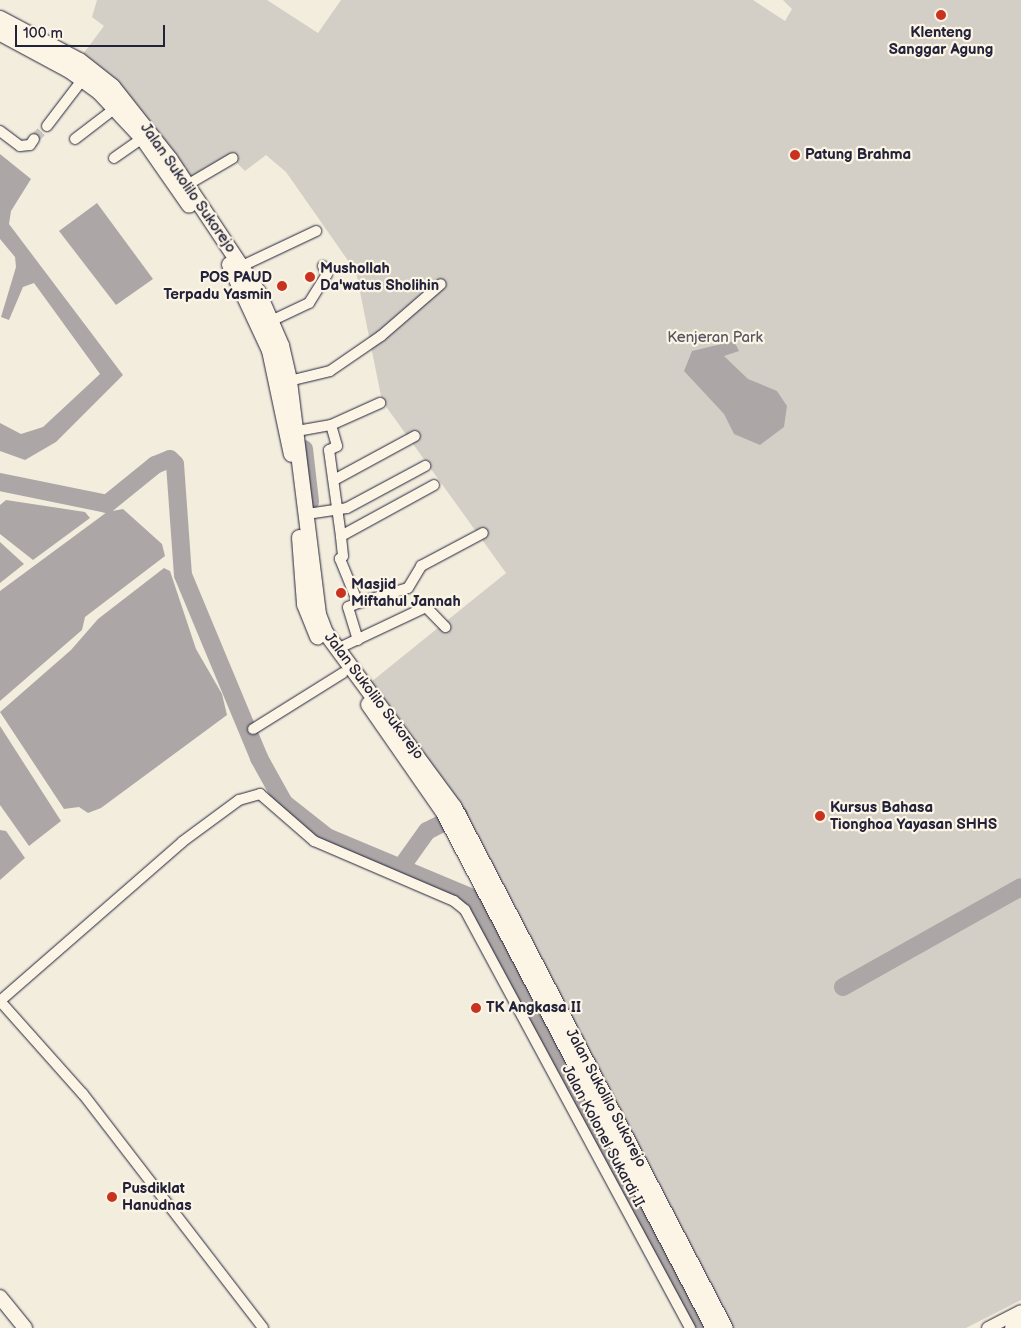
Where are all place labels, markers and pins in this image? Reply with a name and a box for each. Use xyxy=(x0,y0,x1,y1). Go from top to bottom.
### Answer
marker: Klenteng Sanggar Agung xyxy=(935,9,947,21)
place label: Klenteng Sanggar Agung xyxy=(889,23,993,58)
place label: Patung Brahma xyxy=(805,146,911,164)
marker: Patung Brahma xyxy=(789,149,801,161)
place label: Mushollah Da'watus Sholihin xyxy=(320,259,439,294)
place label: POS PAUD Terpadu Yasmin xyxy=(163,268,272,303)
marker: Mushollah Da'watus Sholihin xyxy=(304,271,316,283)
marker: POS PAUD Terpadu Yasmin xyxy=(276,280,288,292)
place label: Masjid Miftahul Jannah xyxy=(351,575,461,610)
marker: Masjid Miftahul Jannah xyxy=(335,587,347,599)
place label: Kursus Bahasa Tionghoa Yayasan SHHS xyxy=(830,798,997,833)
marker: Kursus Bahasa Tionghoa Yayasan SHHS xyxy=(814,810,826,822)
place label: TK Angkasa II xyxy=(486,999,581,1017)
marker: TK Angkasa II xyxy=(470,1002,482,1014)
place label: Pusdiklat Hanudnas xyxy=(122,1179,192,1214)
marker: Pusdiklat Hanudnas xyxy=(106,1191,118,1203)

